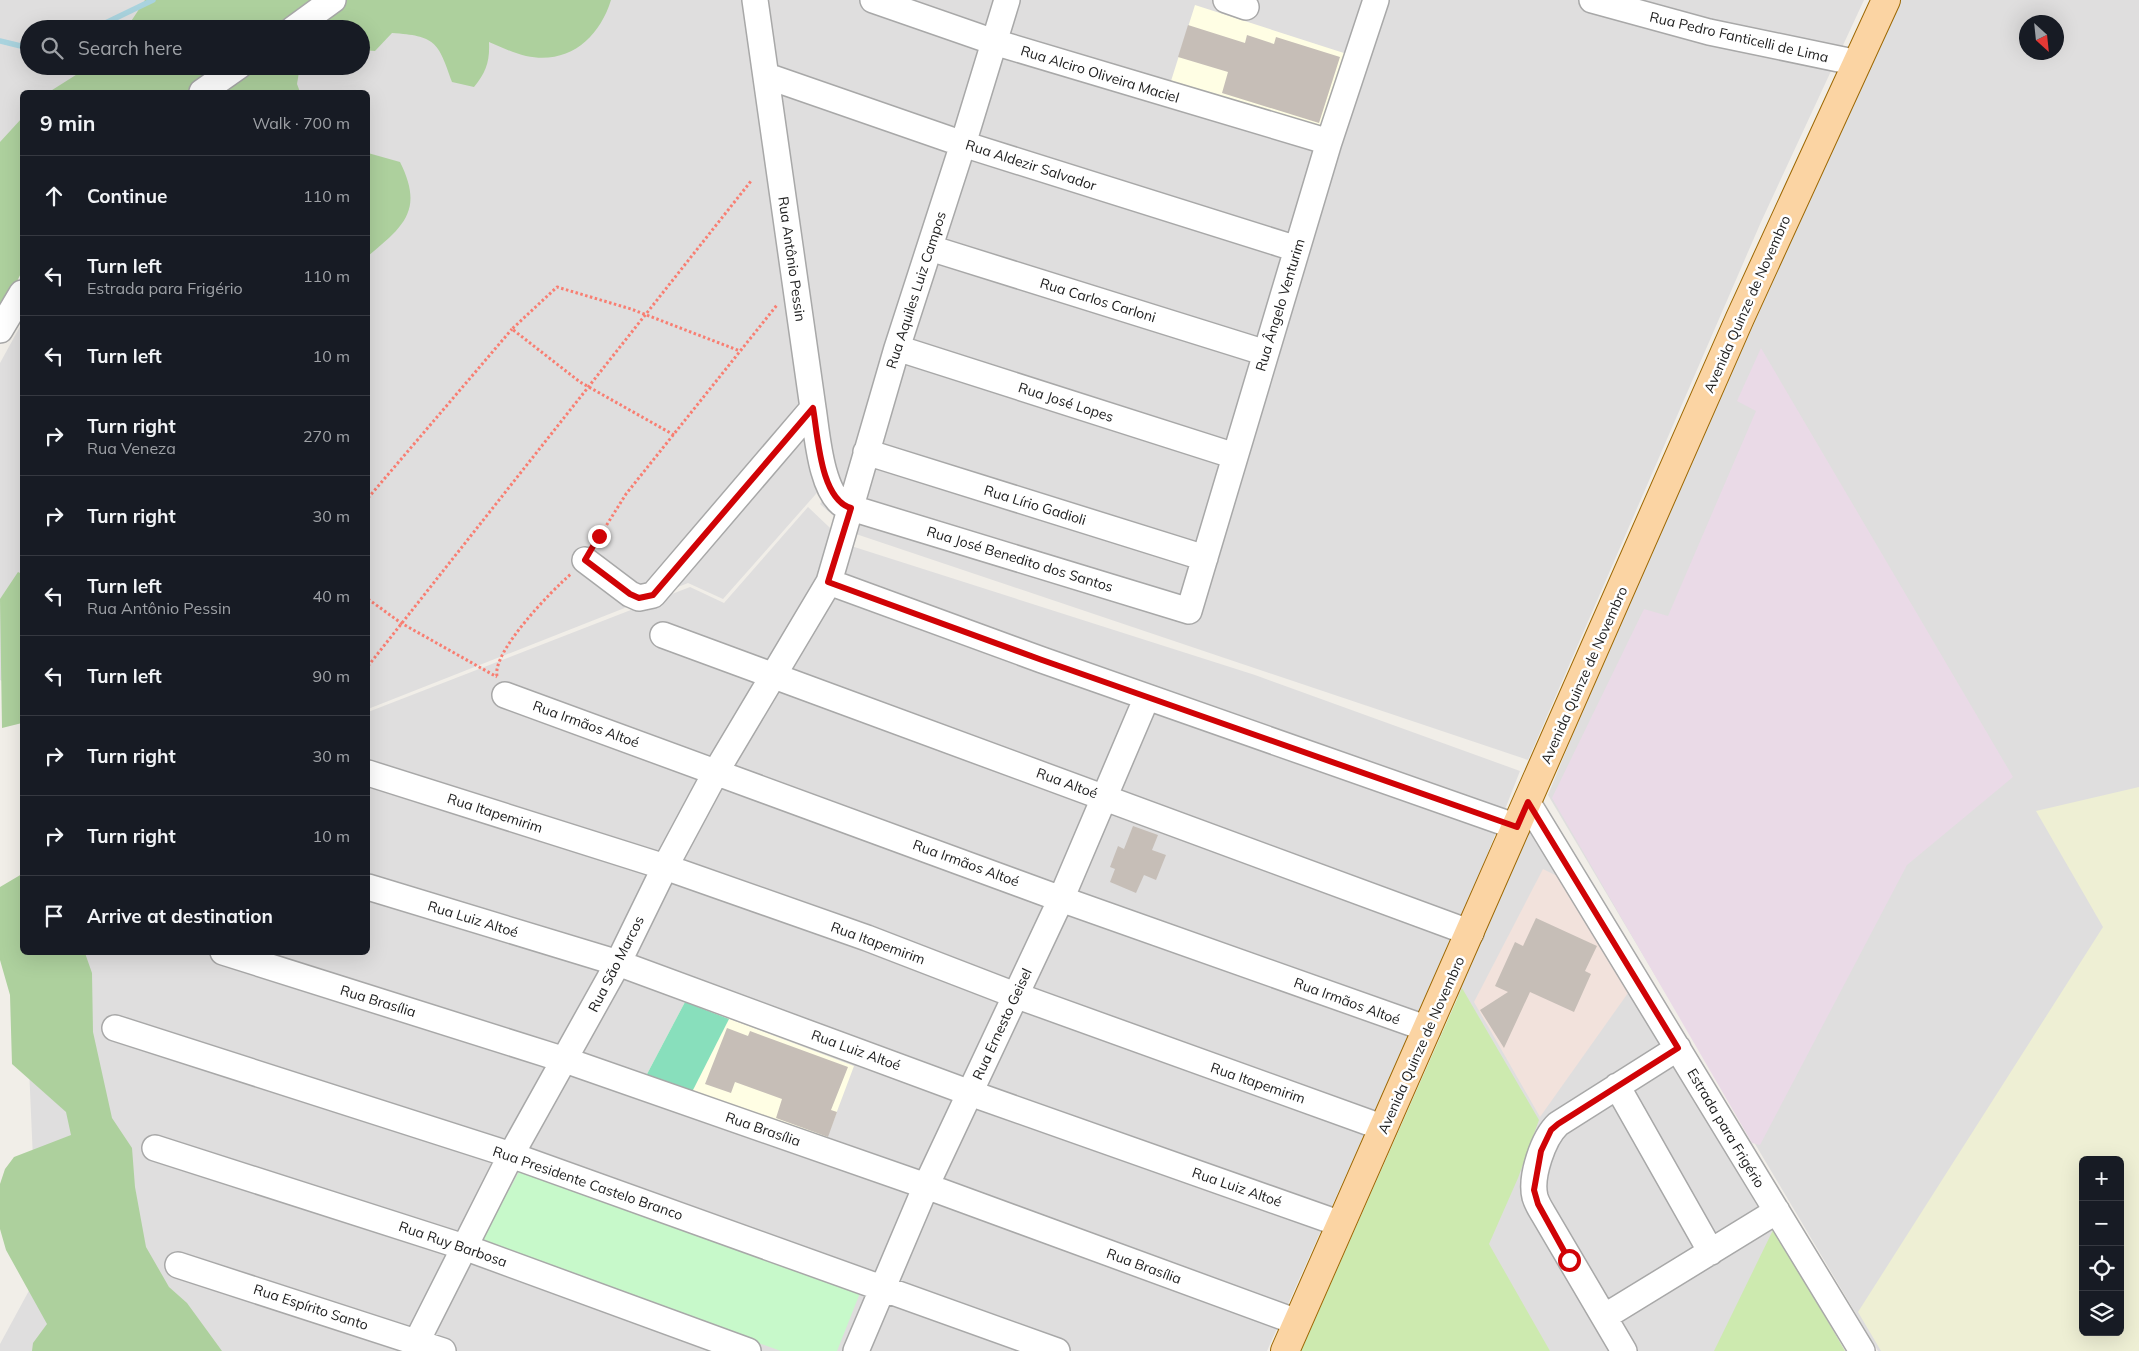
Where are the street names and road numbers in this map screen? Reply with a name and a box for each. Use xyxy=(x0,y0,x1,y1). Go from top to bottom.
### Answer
street label: Rua Pedro Fanticelli de Lima xyxy=(1648,8,1830,66)
street label: Rua Alciro Oliveira Maciel xyxy=(1019,41,1181,107)
street label: Rua Aldezir Salvador xyxy=(963,135,1100,195)
street label: Rua Antônio Pessin xyxy=(774,195,810,323)
street label: Rua Aquiles Luiz Campos xyxy=(882,209,950,371)
street label: Avenida Quinze de Novembro xyxy=(1700,212,1794,396)
street label: Rua Ângelo Venturim xyxy=(1251,236,1309,374)
street label: Rua Carlos Carloni xyxy=(1038,274,1158,326)
street label: Rua José Lopes xyxy=(1016,378,1116,426)
street label: Rua Lírio Gadioli xyxy=(982,481,1088,529)
street label: Rua José Benedito dos Santos xyxy=(925,522,1115,596)
street label: Avenida Quinze de Novembro xyxy=(1537,583,1631,767)
street label: Rua Irmãos Altoé xyxy=(530,696,642,752)
street label: Rua Altoé xyxy=(1034,764,1100,802)
street label: Rua Itapemirim xyxy=(445,789,545,837)
street label: Rua Irmãos Altoé xyxy=(910,835,1022,891)
street label: Rua Luiz Altoé xyxy=(426,897,520,941)
street label: Rua São Marcos xyxy=(584,913,648,1015)
street label: Rua Itapemirim xyxy=(828,918,928,968)
street label: Avenida Quinze de Novembro xyxy=(1374,953,1468,1137)
street label: Rua Ernesto Geisel xyxy=(968,965,1036,1083)
street label: Rua Irmãos Altoé xyxy=(1291,973,1403,1029)
street label: Rua Brasília xyxy=(338,981,418,1021)
street label: Rua Luiz Altoé xyxy=(809,1026,903,1074)
street label: Rua Itapemirim xyxy=(1208,1058,1308,1108)
street label: Estrada para Frigério xyxy=(1683,1065,1769,1191)
street label: Rua Brasília xyxy=(723,1108,803,1150)
street label: Rua Presidente Castelo Branco xyxy=(491,1142,685,1224)
street label: Rua Luiz Altoé xyxy=(1190,1163,1284,1211)
street label: Rua Ruy Barbosa xyxy=(396,1217,510,1271)
street label: Rua Brasília xyxy=(1104,1244,1184,1288)
street label: Rua Espírito Santo xyxy=(251,1280,371,1334)

